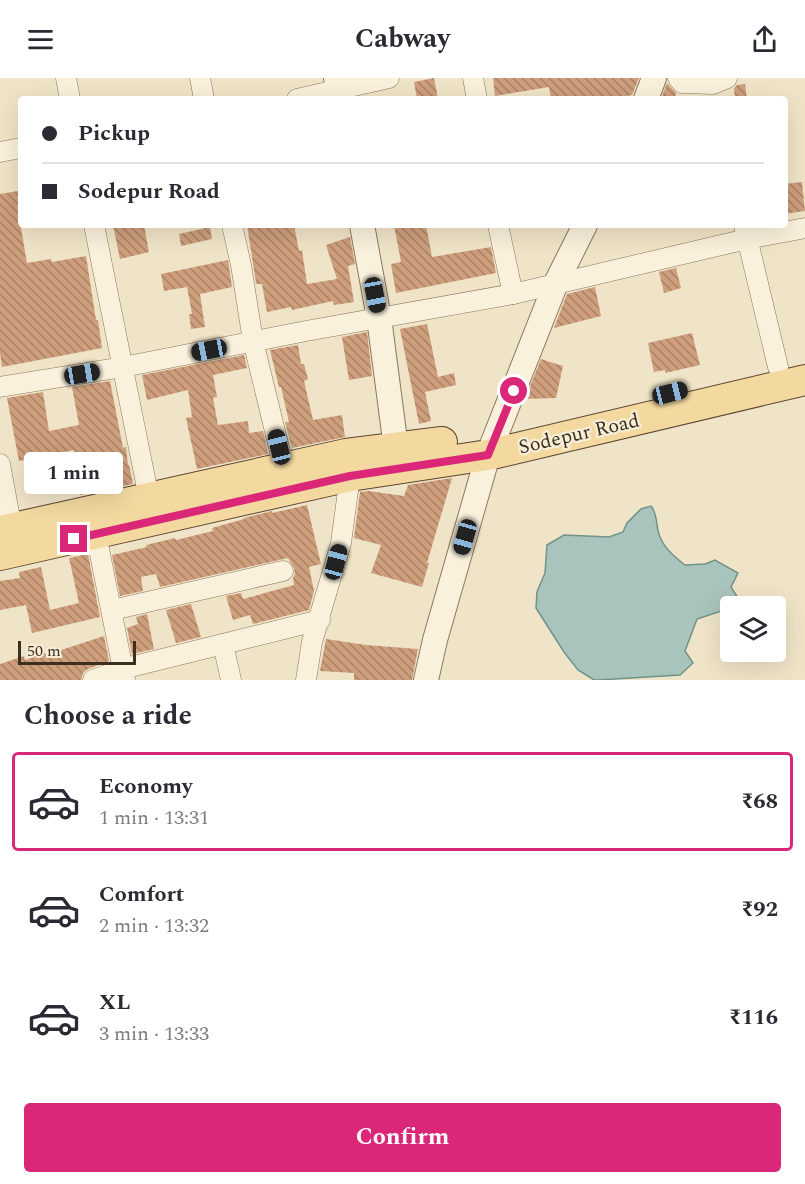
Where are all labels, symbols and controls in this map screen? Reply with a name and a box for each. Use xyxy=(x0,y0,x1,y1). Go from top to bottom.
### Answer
text: Cabway xyxy=(355,18,450,60)
icon: menu xyxy=(24,23,57,56)
icon: share xyxy=(748,23,781,56)
text: Pickup xyxy=(78,117,150,150)
text: Sodepur Road xyxy=(78,175,220,208)
car xyxy=(363,276,387,314)
car xyxy=(190,338,228,362)
car xyxy=(63,362,101,386)
route start xyxy=(500,377,527,404)
car xyxy=(650,380,690,406)
street label: Sodepur Road xyxy=(516,406,642,462)
car xyxy=(266,427,292,467)
callout: 1 min xyxy=(25,452,124,494)
text: 1 min xyxy=(47,458,100,488)
car xyxy=(451,517,479,557)
route end xyxy=(60,525,87,552)
car xyxy=(323,542,349,582)
map controls xyxy=(720,596,786,662)
button: layers xyxy=(720,596,786,662)
scale bar xyxy=(18,638,136,666)
text: 50 m xyxy=(27,639,61,663)
text: Choose a ride xyxy=(24,695,192,737)
text: Economy xyxy=(99,770,192,803)
icon: car xyxy=(27,775,81,829)
text: ₹68 xyxy=(741,785,778,818)
text: 1 min · 13:31 xyxy=(99,803,209,833)
text: Comfort xyxy=(99,878,184,911)
icon: car xyxy=(27,883,81,937)
text: ₹92 xyxy=(741,893,778,926)
text: 2 min · 13:32 xyxy=(99,911,209,941)
text: XL xyxy=(99,986,130,1019)
icon: car xyxy=(27,991,81,1045)
text: ₹116 xyxy=(729,1001,778,1034)
text: 3 min · 13:33 xyxy=(99,1019,209,1049)
button: Confirm xyxy=(24,1103,781,1172)

